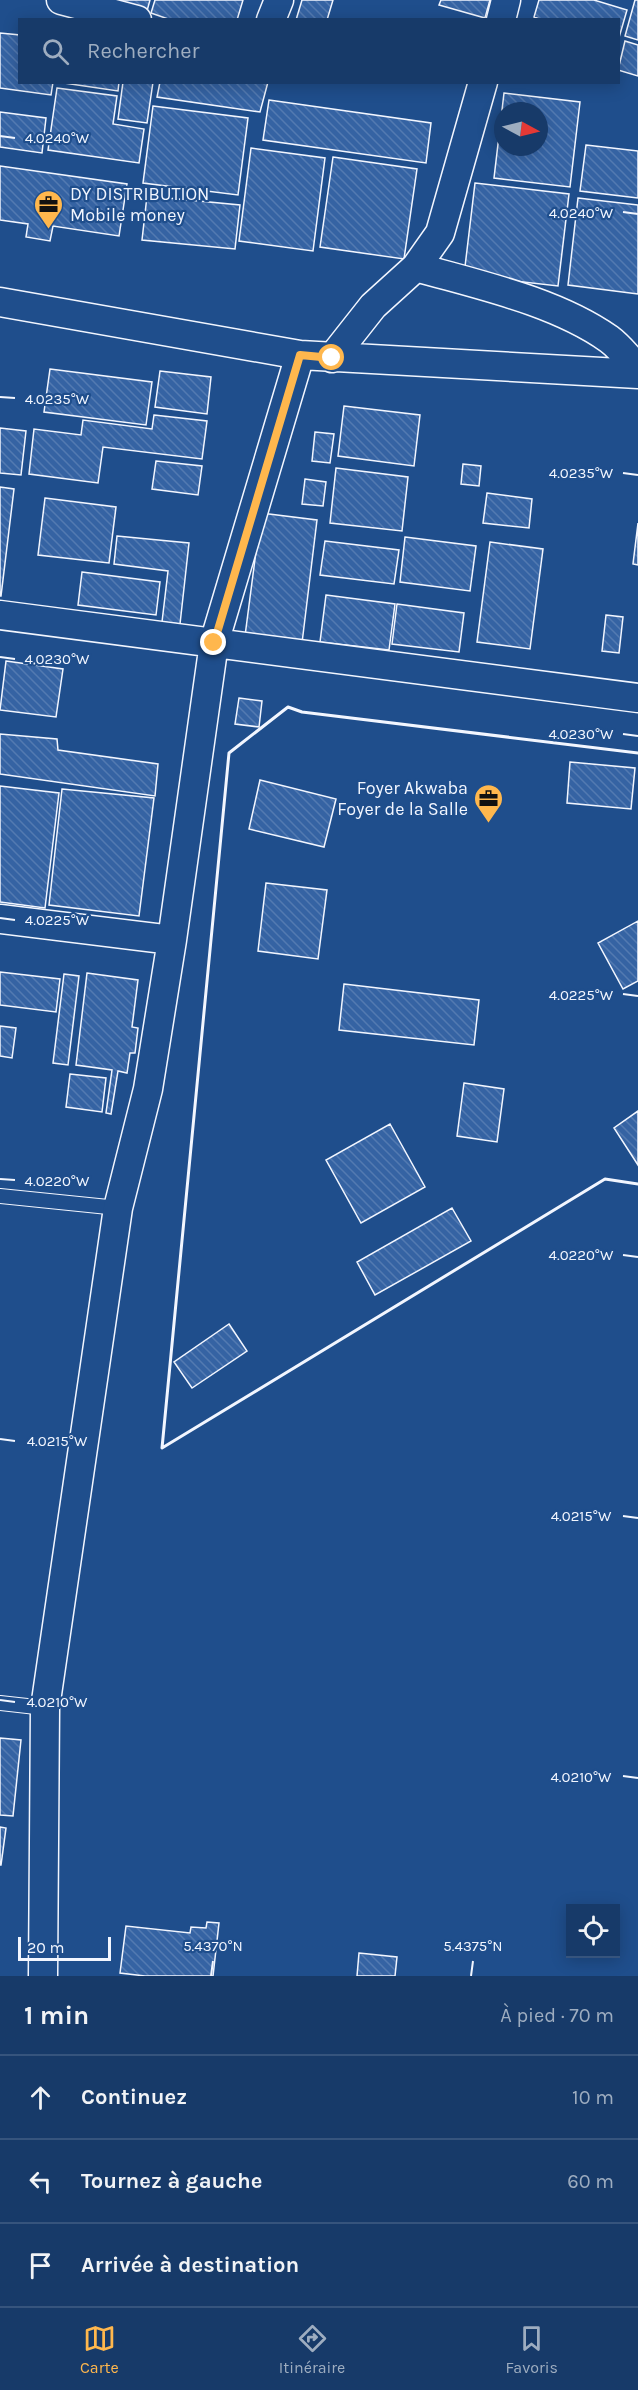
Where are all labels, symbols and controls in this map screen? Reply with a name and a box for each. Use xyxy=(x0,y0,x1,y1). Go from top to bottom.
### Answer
search box xyxy=(18,18,620,84)
icon: search xyxy=(39,35,72,68)
text: Rechercher xyxy=(87,38,200,64)
north arrow xyxy=(494,102,548,156)
text: 4.0240°W xyxy=(25,129,90,147)
place label: DY DISTRIBUTION Mobile money xyxy=(70,183,209,226)
office icon: DY DISTRIBUTION Mobile money xyxy=(33,188,65,230)
text: 4.0240°W xyxy=(549,204,614,222)
route start xyxy=(318,344,344,370)
text: 4.0235°W xyxy=(25,390,90,408)
text: 4.0235°W xyxy=(549,464,614,482)
route end xyxy=(200,629,226,655)
text: 4.0230°W xyxy=(25,650,90,668)
text: 4.0230°W xyxy=(549,725,614,743)
place label: Foyer Akwaba Foyer de la Salle xyxy=(337,777,468,820)
office icon: Foyer Akwaba Foyer de la Salle xyxy=(473,782,505,824)
text: 4.0225°W xyxy=(25,911,90,929)
text: 4.0225°W xyxy=(549,986,614,1004)
text: 4.0220°W xyxy=(25,1172,90,1190)
text: 4.0220°W xyxy=(549,1246,614,1264)
text: 4.0215°W xyxy=(27,1432,88,1450)
text: 4.0215°W xyxy=(551,1507,612,1525)
text: 4.0210°W xyxy=(26,1693,88,1711)
text: 4.0210°W xyxy=(550,1768,612,1786)
map controls xyxy=(566,1904,620,1958)
button: locate xyxy=(566,1904,620,1958)
scale bar xyxy=(18,1934,111,1962)
text: 5.4370°N xyxy=(183,1937,243,1955)
text: 5.4375°N xyxy=(443,1937,503,1955)
text: 20 m xyxy=(27,1938,65,1957)
text: 1 min xyxy=(24,2000,89,2031)
text: À pied · 70 m xyxy=(500,2004,614,2027)
icon: ahead xyxy=(24,2081,57,2114)
text: Continuez xyxy=(81,2084,187,2110)
text: 10 m xyxy=(572,2086,614,2109)
icon: left xyxy=(24,2165,57,2198)
text: Tournez à gauche xyxy=(81,2168,262,2194)
text: 60 m xyxy=(567,2170,614,2193)
icon: arrive xyxy=(24,2249,57,2282)
text: Arrivée à destination xyxy=(81,2252,299,2278)
tab: Carte xyxy=(80,2322,119,2377)
tab: Itinéraire xyxy=(279,2322,345,2377)
tab: Favoris xyxy=(505,2322,558,2377)

